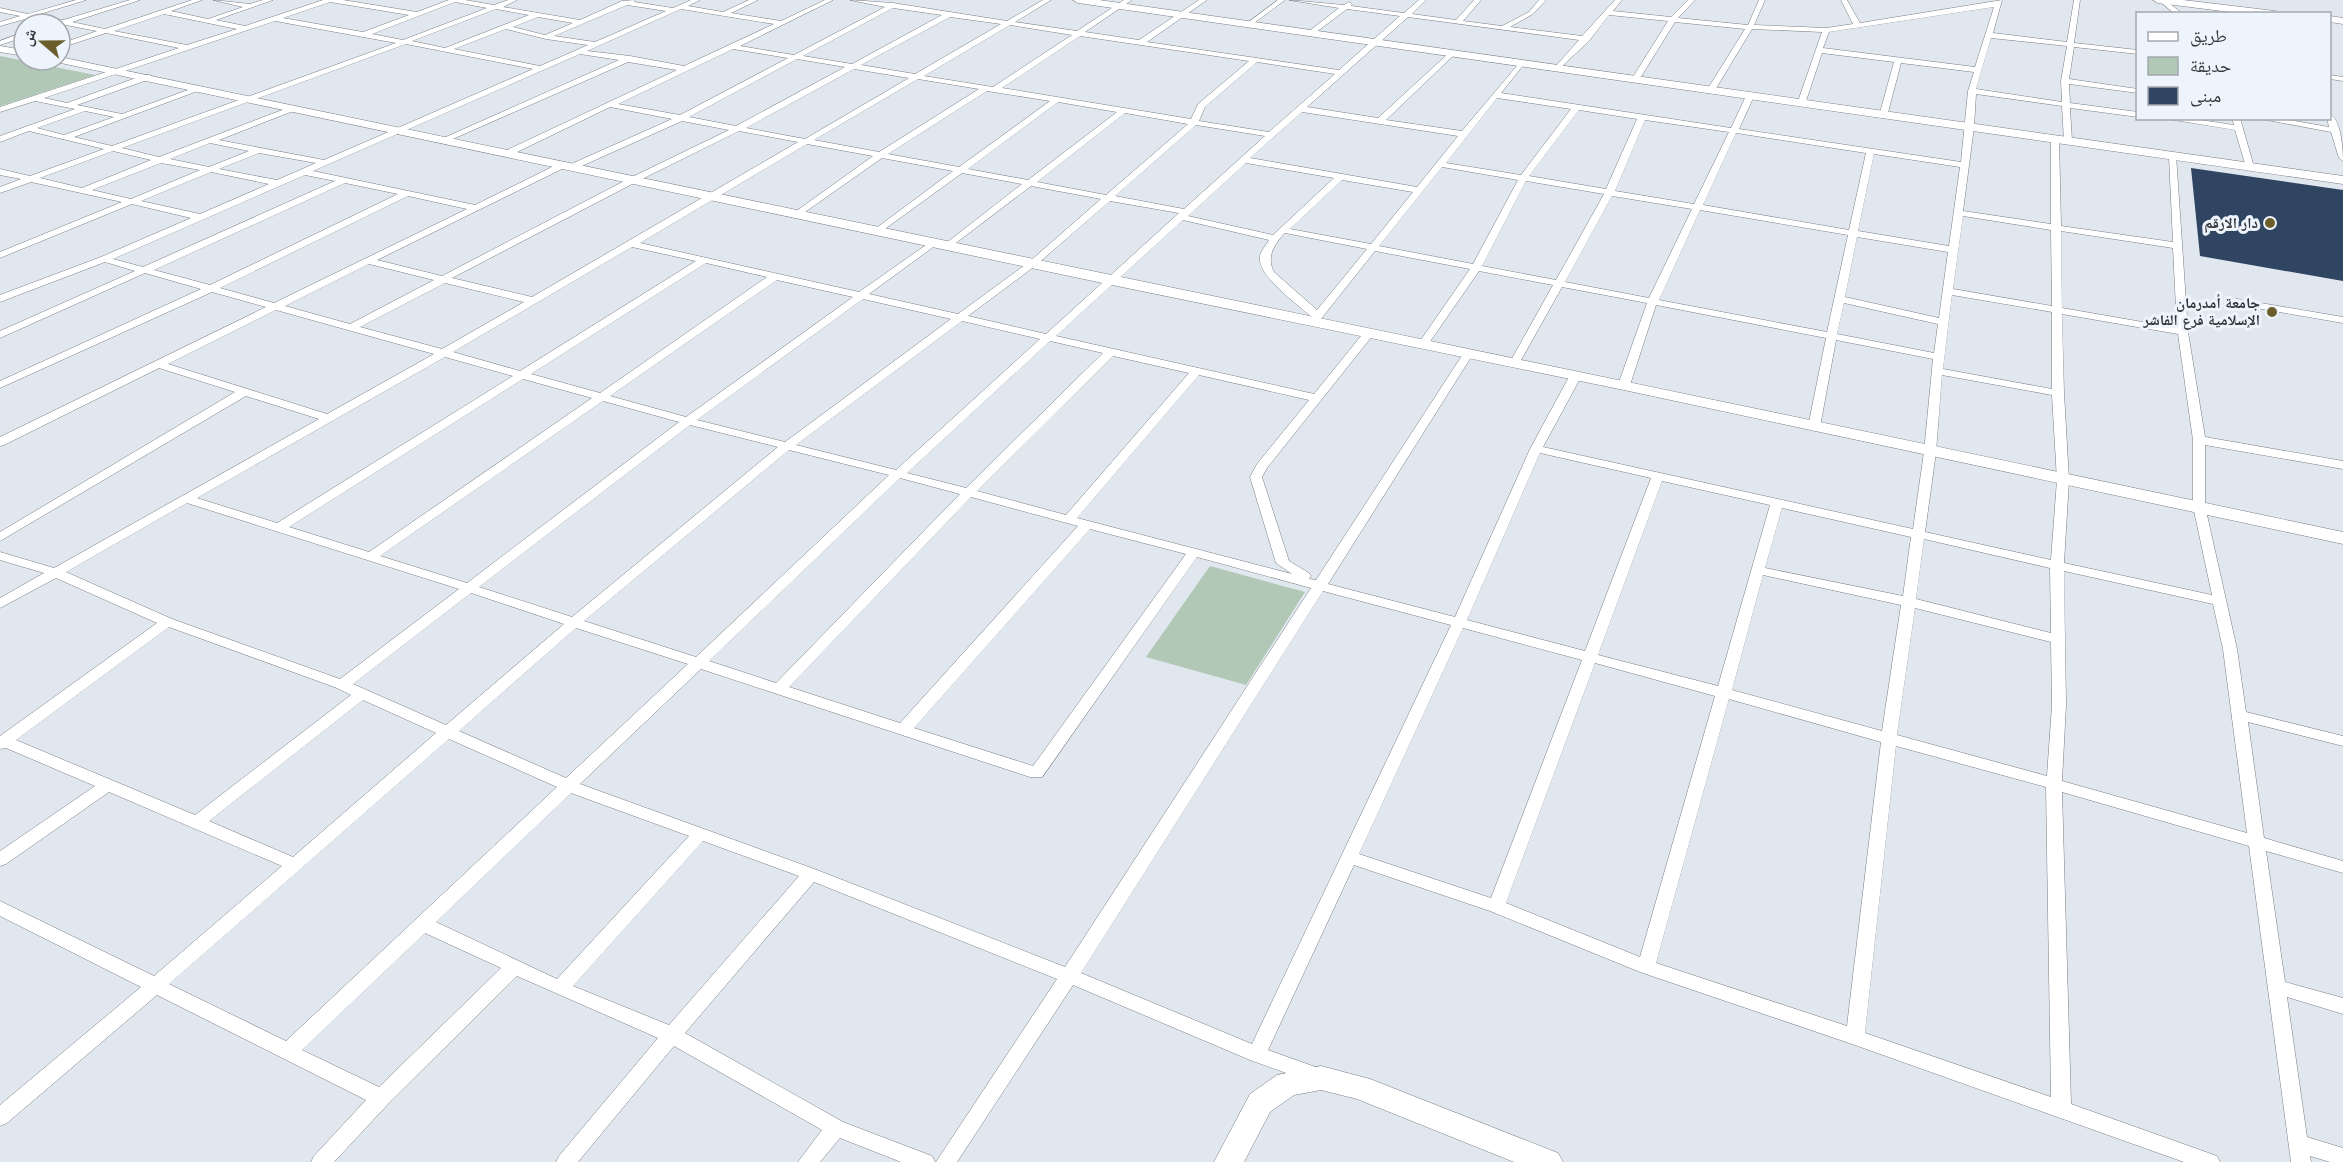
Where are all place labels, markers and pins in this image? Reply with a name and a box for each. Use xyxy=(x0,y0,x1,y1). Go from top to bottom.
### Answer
place label: دار الارقم xyxy=(2204,212,2258,234)
marker: دار الارقم xyxy=(2263,216,2277,230)
place label: جامعة أمدرمان الإسلامية فرع الفاشر xyxy=(2142,292,2260,331)
marker: جامعة أمدرمان الإسلامية فرع الفاشر xyxy=(2265,305,2279,319)

